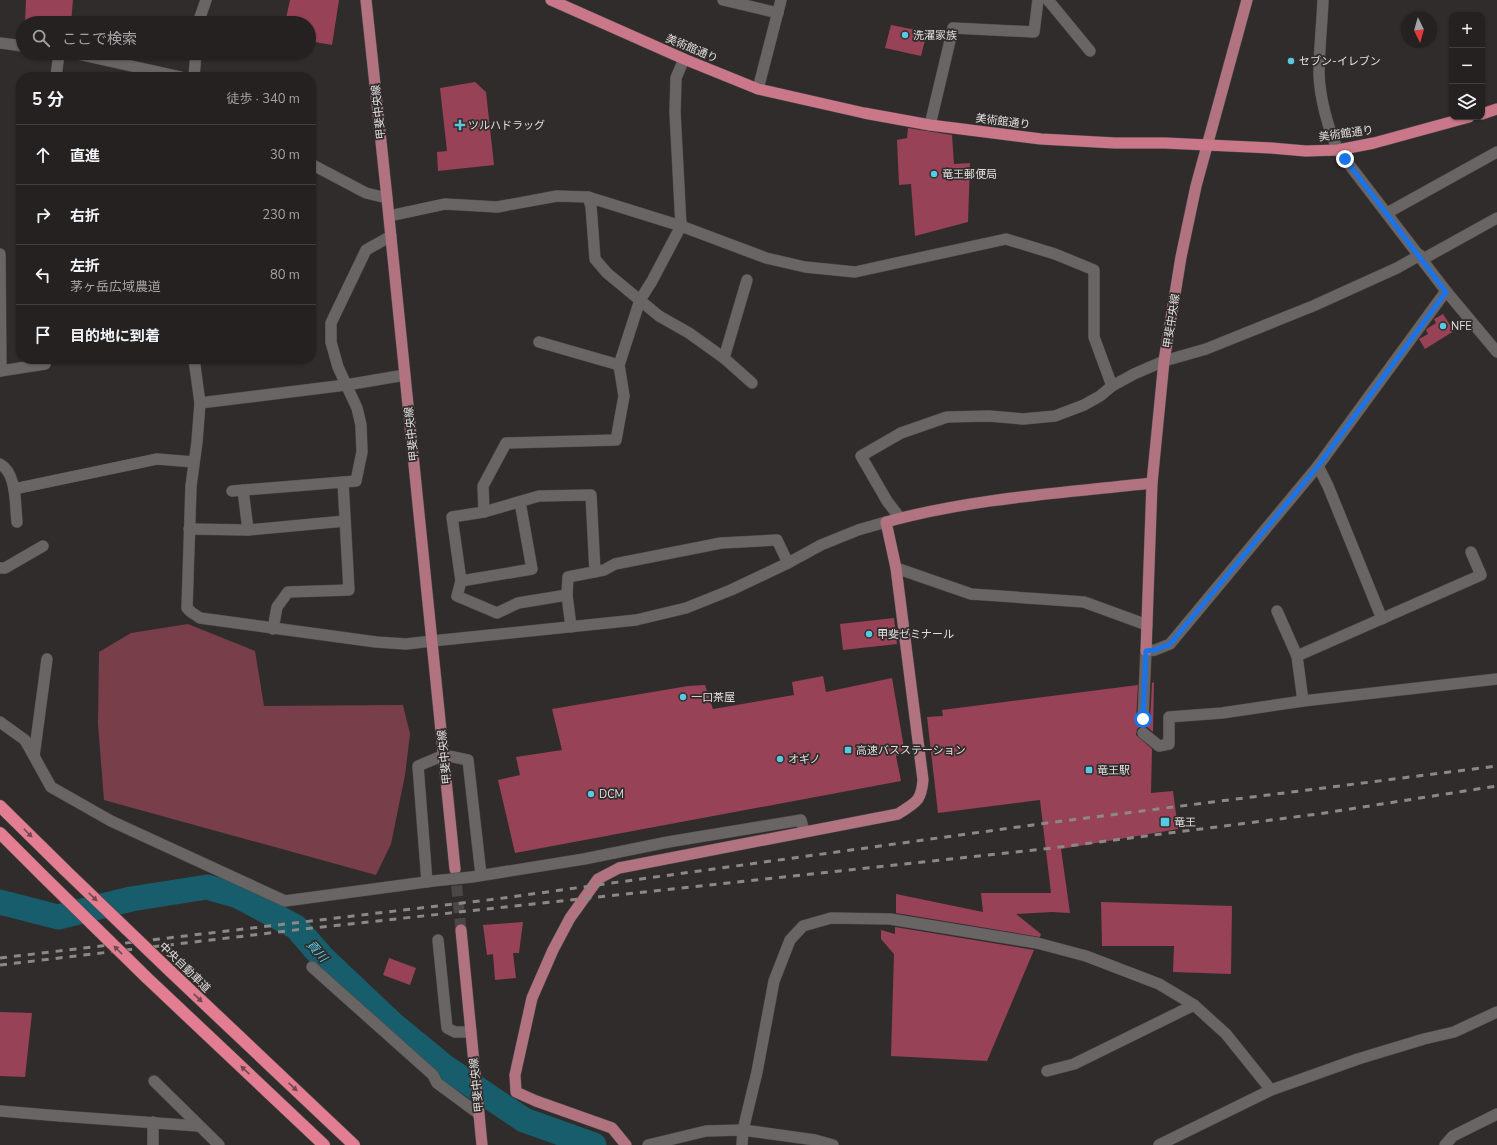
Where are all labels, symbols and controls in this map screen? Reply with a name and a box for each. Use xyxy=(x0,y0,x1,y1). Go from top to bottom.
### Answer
north arrow xyxy=(1401,12,1437,48)
map controls xyxy=(1449,12,1485,120)
button: + xyxy=(1449,12,1485,48)
search box xyxy=(16,16,316,60)
icon: search xyxy=(30,27,52,49)
place label: 洗濯家族 xyxy=(913,28,957,43)
text: ここで検索 xyxy=(62,29,137,49)
marker: 洗濯家族 xyxy=(900,30,910,40)
street label: 美術館通り xyxy=(664,31,720,66)
button: − xyxy=(1449,48,1485,84)
place label: セブン-イレブン xyxy=(1299,54,1381,69)
marker: セブン-イレブン xyxy=(1286,56,1296,66)
street label: 甲斐中央線 xyxy=(368,84,389,140)
button: layers xyxy=(1449,84,1485,120)
text: 5 分 xyxy=(32,88,64,111)
text: 徒歩 · 340 m xyxy=(226,90,300,108)
street label: 美術館通り xyxy=(975,111,1031,132)
place label: ツルハドラッグ xyxy=(468,118,545,133)
marker: ツルハドラッグ xyxy=(455,120,465,130)
street label: 美術館通り xyxy=(1318,122,1374,145)
icon: ahead xyxy=(32,144,54,166)
text: 直進 xyxy=(70,146,100,166)
text: 30 m xyxy=(270,146,300,164)
route end xyxy=(1336,150,1354,168)
place label: 竜王郵便局 xyxy=(942,167,997,182)
marker: 竜王郵便局 xyxy=(929,169,939,179)
icon: right xyxy=(32,204,54,226)
text: 右折 xyxy=(70,206,100,226)
text: 230 m xyxy=(262,206,300,224)
text: 左折 xyxy=(70,256,100,276)
icon: left xyxy=(32,264,54,286)
text: 80 m xyxy=(270,266,300,284)
text: 茅ヶ岳広域農道 xyxy=(70,278,161,296)
street label: 甲斐中央線 xyxy=(1160,293,1183,349)
place label: NFE xyxy=(1451,319,1472,334)
marker: NFE xyxy=(1438,321,1448,331)
icon: arrive xyxy=(32,324,54,346)
text: 目的地に到着 xyxy=(70,326,160,346)
street label: 甲斐中央線 xyxy=(401,406,422,462)
place label: 甲斐ゼミナール xyxy=(877,627,954,642)
marker: 甲斐ゼミナール xyxy=(864,629,874,639)
place label: 一口茶屋 xyxy=(691,690,735,705)
marker: 一口茶屋 xyxy=(678,692,688,702)
route start xyxy=(1134,710,1152,728)
street label: 甲斐中央線 xyxy=(434,729,455,785)
place label: 高速バスステーション xyxy=(856,743,966,758)
marker: 高速バスステーション xyxy=(843,745,853,755)
place label: オギノ xyxy=(788,752,821,767)
marker: オギノ xyxy=(775,754,785,764)
place label: 竜王駅 xyxy=(1097,763,1130,778)
marker: 竜王駅 xyxy=(1084,765,1094,775)
place label: DCM xyxy=(599,787,624,802)
marker: DCM xyxy=(586,789,596,799)
place label: 竜王 xyxy=(1174,815,1196,830)
marker: 竜王 xyxy=(1159,816,1171,828)
one-way arrow xyxy=(23,828,33,838)
one-way arrow xyxy=(88,893,98,902)
water label: 貢川 xyxy=(303,937,332,967)
street label: 中央自動車道 xyxy=(156,939,214,996)
one-way arrow xyxy=(113,945,123,955)
one-way arrow xyxy=(193,993,203,1003)
street label: 甲斐中央線 xyxy=(466,1057,487,1113)
one-way arrow xyxy=(240,1066,250,1075)
one-way arrow xyxy=(288,1082,298,1092)

